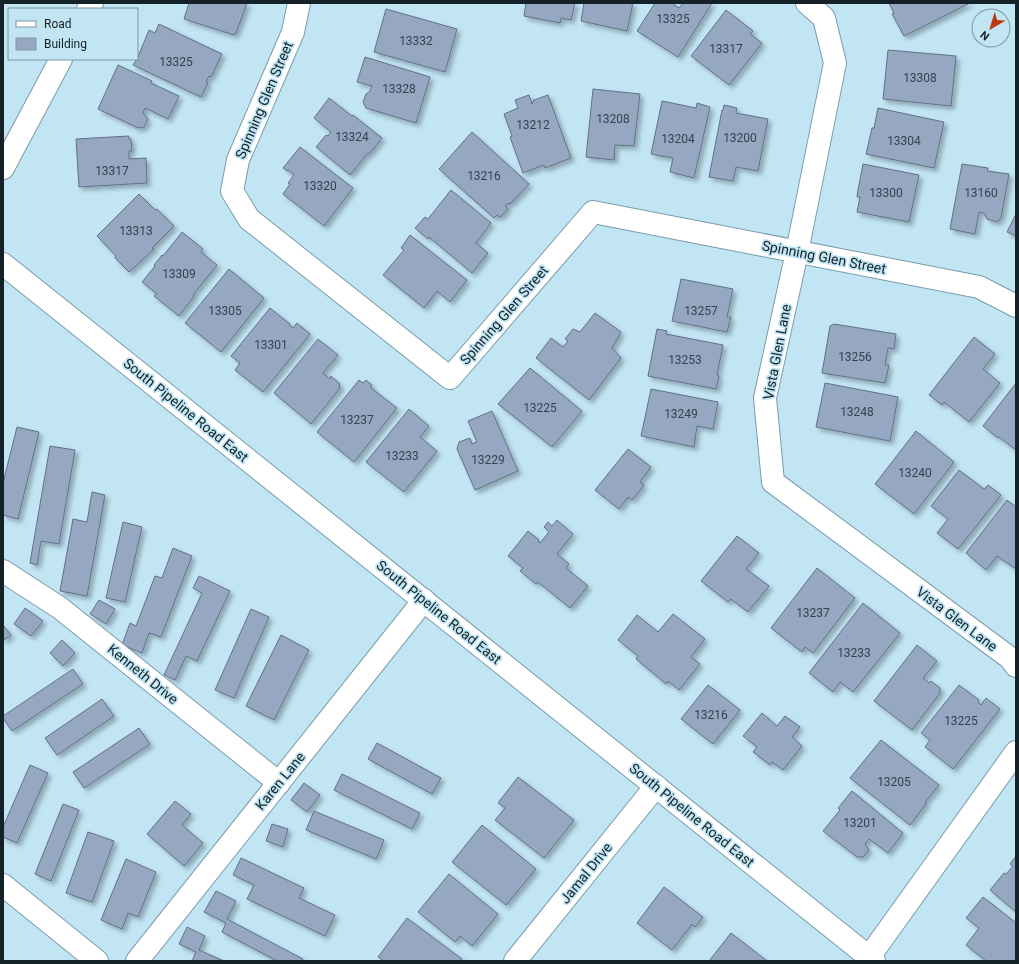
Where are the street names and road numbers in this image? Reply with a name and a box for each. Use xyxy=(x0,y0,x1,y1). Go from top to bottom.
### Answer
street label: Spinning Glen Street xyxy=(232,38,296,161)
street label: Spinning Glen Street xyxy=(761,237,888,277)
street label: Spinning Glen Street xyxy=(457,262,552,368)
street label: Vista Glen Lane xyxy=(760,303,794,401)
street label: South Pipeline Road East xyxy=(120,355,252,465)
street label: South Pipeline Road East xyxy=(373,557,505,667)
street label: Vista Glen Lane xyxy=(913,583,1001,655)
street label: Kenneth Drive xyxy=(104,641,182,707)
street label: Karen Lane xyxy=(252,749,308,813)
street label: South Pipeline Road East xyxy=(626,760,758,870)
street label: Jamal Drive xyxy=(557,839,615,907)

